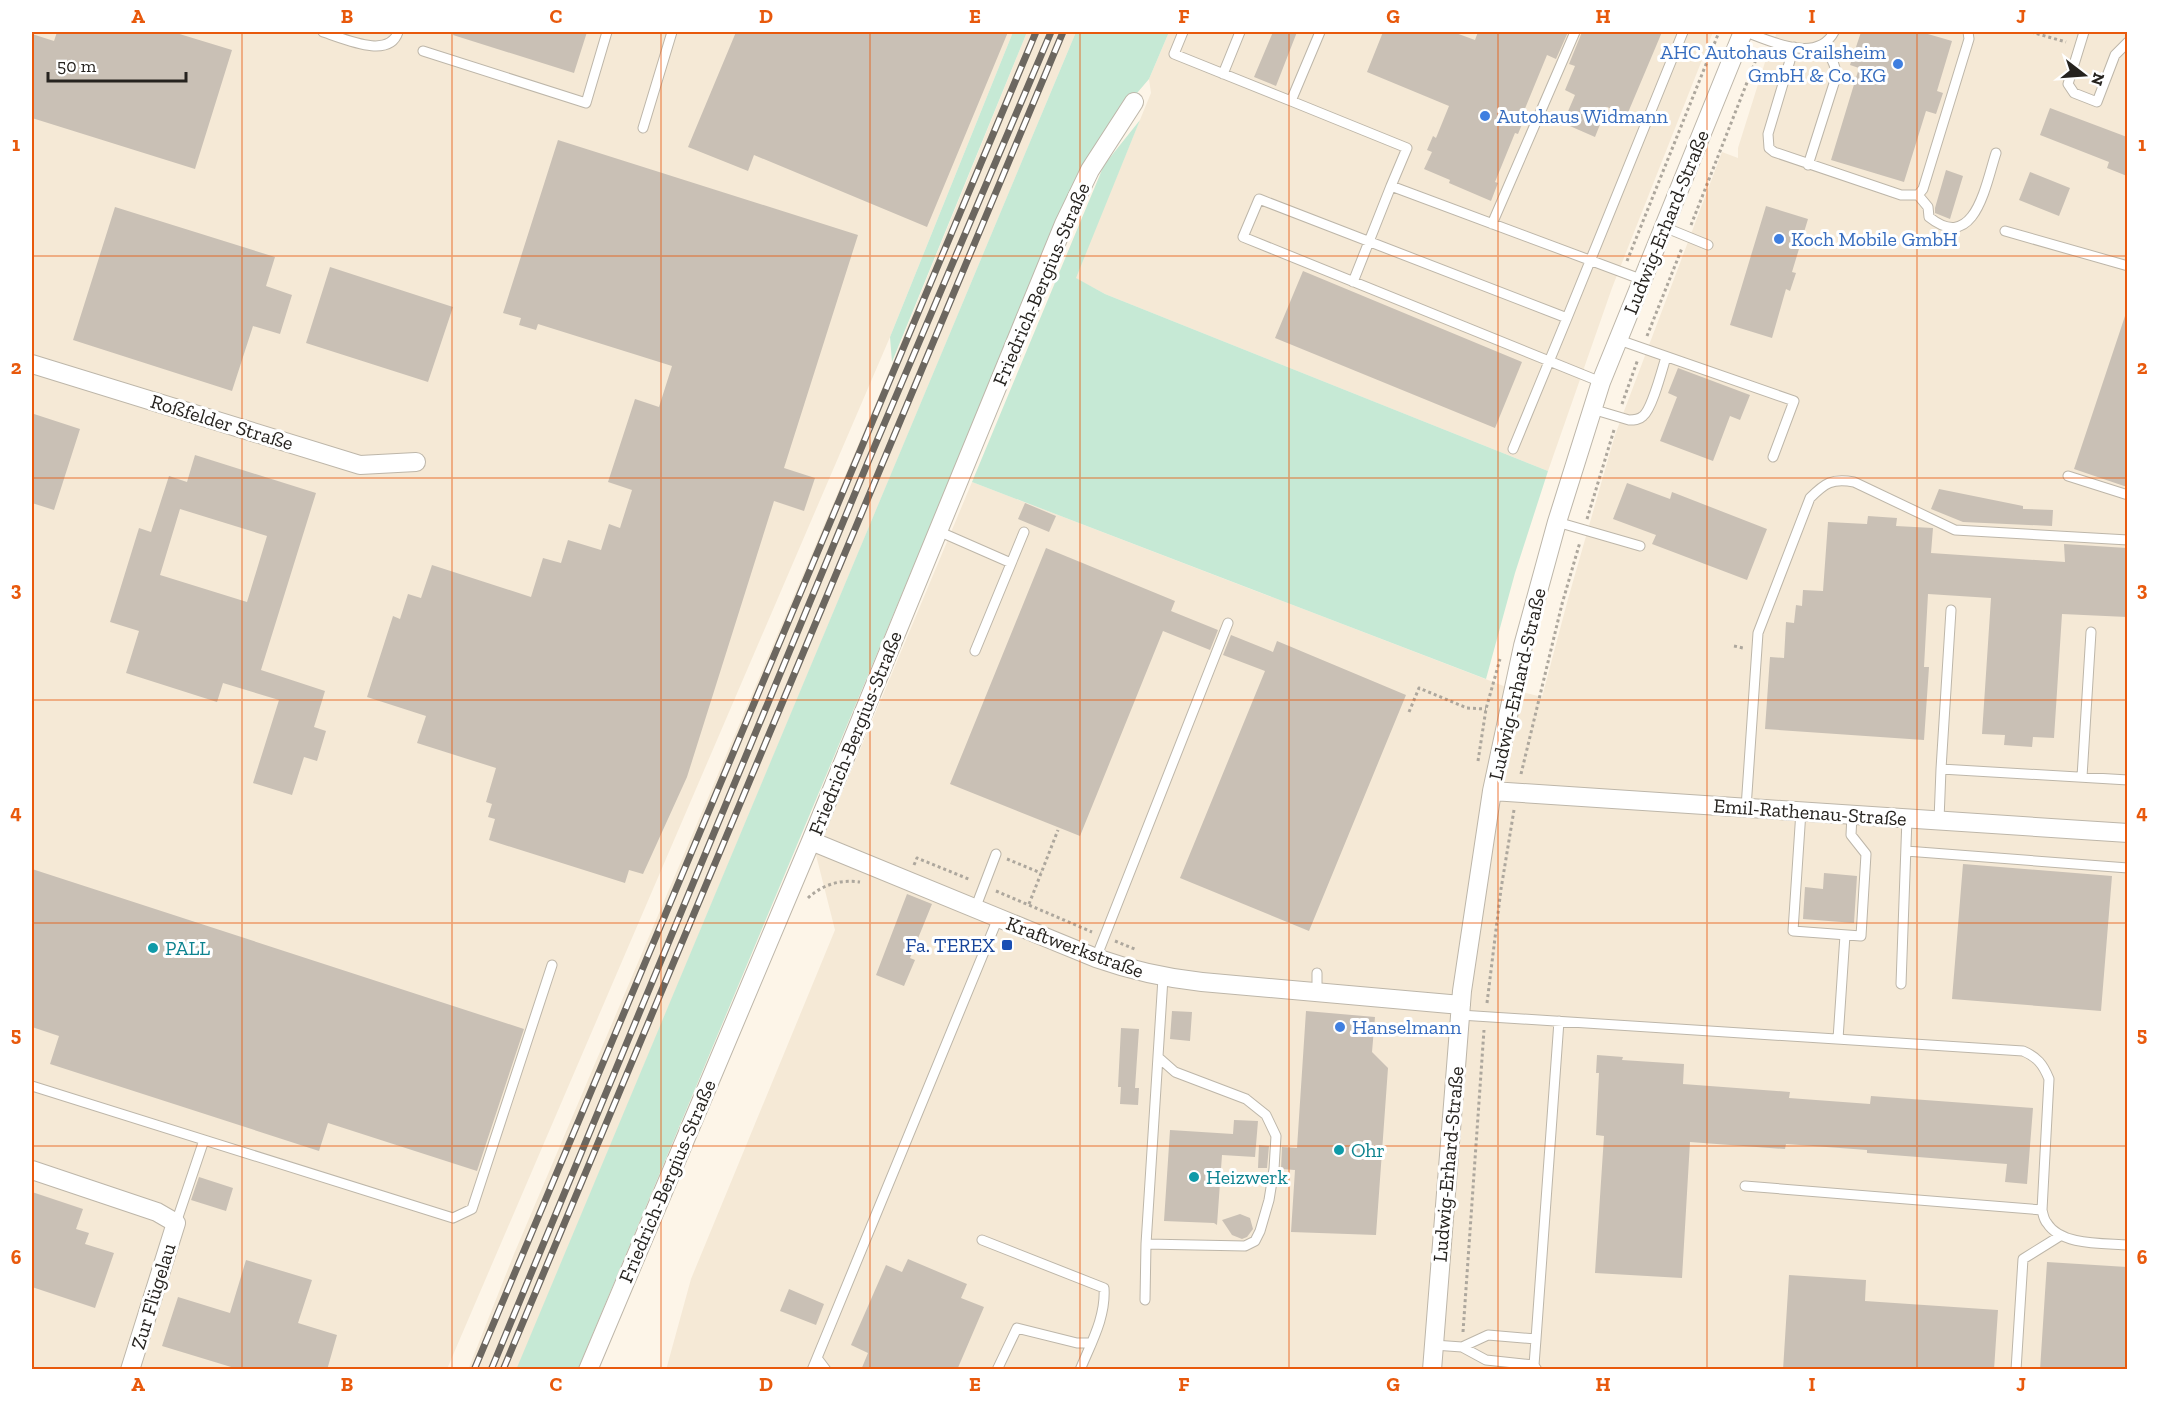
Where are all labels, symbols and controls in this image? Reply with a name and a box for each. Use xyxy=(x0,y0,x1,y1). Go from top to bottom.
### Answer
text: A xyxy=(131,4,145,28)
text: B xyxy=(341,4,353,28)
text: C xyxy=(550,4,563,28)
text: D xyxy=(759,4,773,28)
text: E xyxy=(969,4,981,28)
text: F xyxy=(1178,4,1190,28)
text: G xyxy=(1386,4,1400,28)
text: H xyxy=(1595,4,1611,28)
text: I xyxy=(1808,4,1816,28)
text: J xyxy=(2016,4,2026,28)
place label: AHC Autohaus Crailsheim GmbH & Co. KG xyxy=(1660,40,1887,87)
scale bar xyxy=(48,45,186,83)
north arrow xyxy=(2054,45,2114,105)
text: 50 m xyxy=(57,55,97,77)
marker: AHC Autohaus Crailsheim GmbH & Co. KG xyxy=(1891,57,1905,71)
text: N xyxy=(2087,71,2109,88)
place label: Autohaus Widmann xyxy=(1497,104,1669,128)
marker: Autohaus Widmann xyxy=(1478,109,1492,123)
street label: Ludwig-Erhard-Straße xyxy=(1618,126,1714,318)
text: 1 xyxy=(12,132,20,156)
text: 1 xyxy=(2138,132,2146,156)
street label: Friedrich-Bergius-Straße xyxy=(987,179,1095,389)
place label: Koch Mobile GmbH xyxy=(1791,227,1958,251)
marker: Koch Mobile GmbH xyxy=(1772,232,1786,246)
text: 2 xyxy=(11,355,22,379)
text: 2 xyxy=(2137,355,2148,379)
street label: Roßfelder Straße xyxy=(148,389,296,455)
text: 3 xyxy=(11,577,22,601)
text: 3 xyxy=(2137,577,2148,601)
street label: Ludwig-Erhard-Straße xyxy=(1483,586,1551,782)
street label: Friedrich-Bergius-Straße xyxy=(803,627,907,839)
street label: Emil-Rathenau-Straße xyxy=(1713,793,1907,831)
text: 4 xyxy=(10,800,22,824)
text: 4 xyxy=(2136,800,2148,824)
street label: Kraftwerkstraße xyxy=(1003,911,1147,983)
place label: Fa. TEREX xyxy=(905,933,995,957)
place label: PALL xyxy=(165,936,210,960)
marker: Fa. TEREX xyxy=(1000,938,1014,952)
marker: PALL xyxy=(146,941,160,955)
place label: Hanselmann xyxy=(1352,1015,1462,1039)
marker: Hanselmann xyxy=(1333,1020,1347,1034)
text: 5 xyxy=(11,1022,21,1046)
text: 5 xyxy=(2137,1022,2147,1046)
street label: Ludwig-Erhard-Straße xyxy=(1427,1065,1469,1263)
street label: Friedrich-Bergius-Straße xyxy=(613,1076,721,1286)
place label: Ohr xyxy=(1351,1138,1385,1162)
marker: Ohr xyxy=(1332,1143,1346,1157)
place label: Heizwerk xyxy=(1206,1165,1289,1189)
marker: Heizwerk xyxy=(1187,1170,1201,1184)
street label: Zur Flügelau xyxy=(126,1240,180,1352)
text: 6 xyxy=(11,1245,22,1269)
text: 6 xyxy=(2137,1245,2148,1269)
text: A xyxy=(131,1372,145,1396)
text: B xyxy=(341,1372,353,1396)
text: C xyxy=(550,1372,563,1396)
text: D xyxy=(759,1372,773,1396)
text: E xyxy=(969,1372,981,1396)
text: F xyxy=(1178,1372,1190,1396)
text: G xyxy=(1386,1372,1400,1396)
text: H xyxy=(1595,1372,1611,1396)
text: I xyxy=(1808,1372,1816,1396)
text: J xyxy=(2016,1372,2026,1396)

